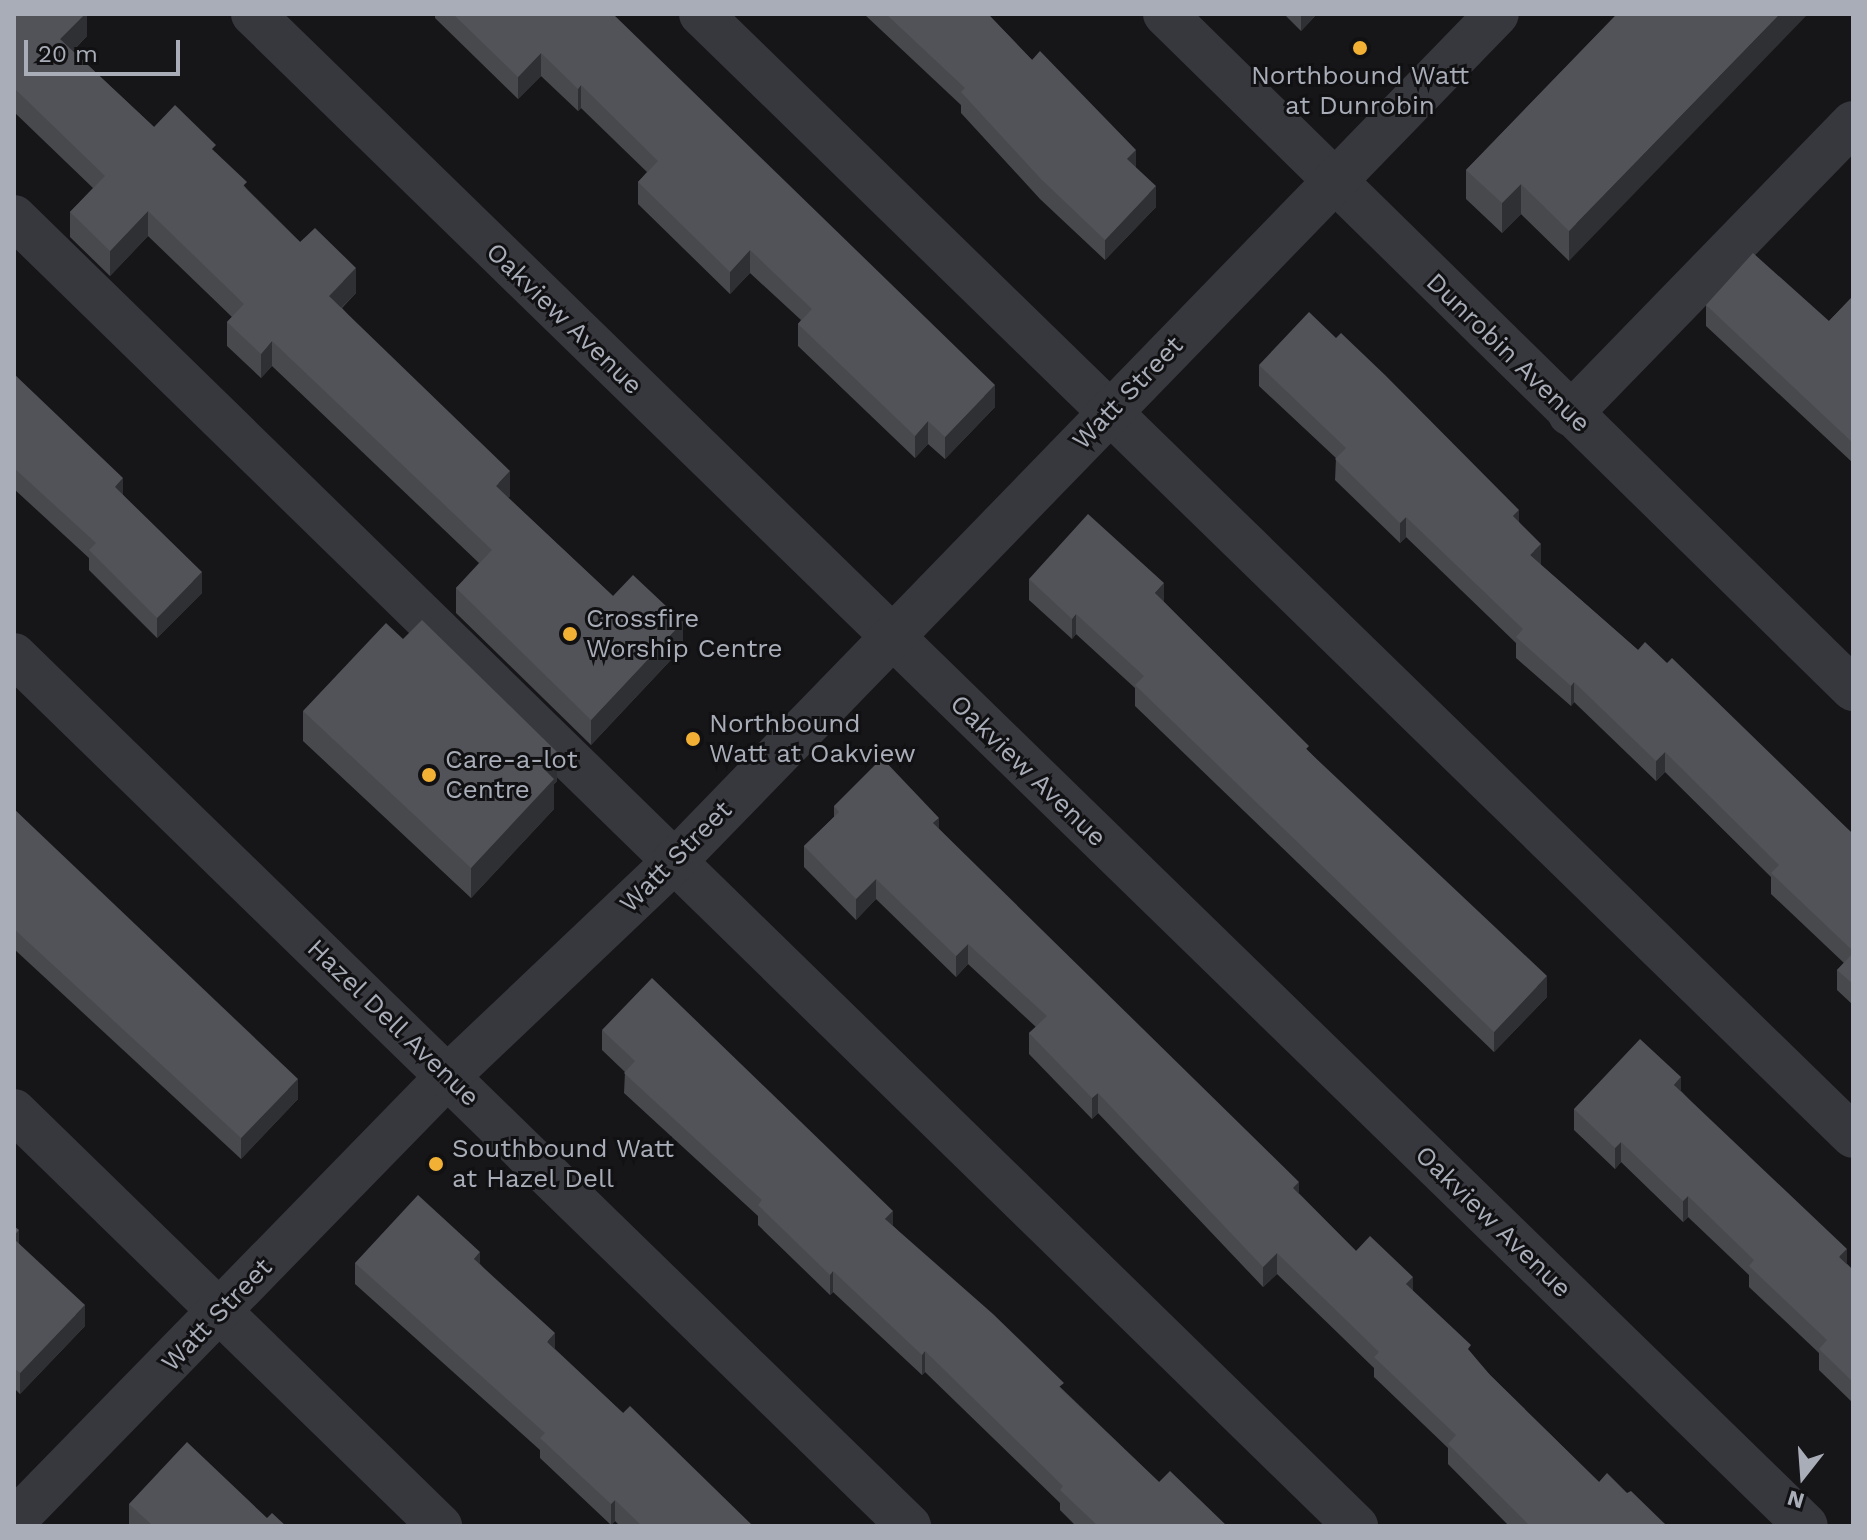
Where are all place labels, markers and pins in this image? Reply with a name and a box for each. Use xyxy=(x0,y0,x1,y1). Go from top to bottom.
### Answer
marker: Northbound Watt at Dunrobin xyxy=(1351,39,1369,57)
place label: Northbound Watt at Dunrobin xyxy=(1251,60,1469,122)
place label: Crossfire Worship Centre xyxy=(586,603,782,664)
marker: Crossfire Worship Centre xyxy=(561,625,579,643)
place label: Northbound Watt at Oakview xyxy=(709,708,916,770)
marker: Northbound Watt at Oakview xyxy=(684,730,702,748)
place label: Care-a-lot Centre xyxy=(445,744,578,806)
marker: Care-a-lot Centre xyxy=(420,766,438,784)
place label: Southbound Watt at Hazel Dell xyxy=(452,1133,675,1194)
marker: Southbound Watt at Hazel Dell xyxy=(427,1155,445,1173)

